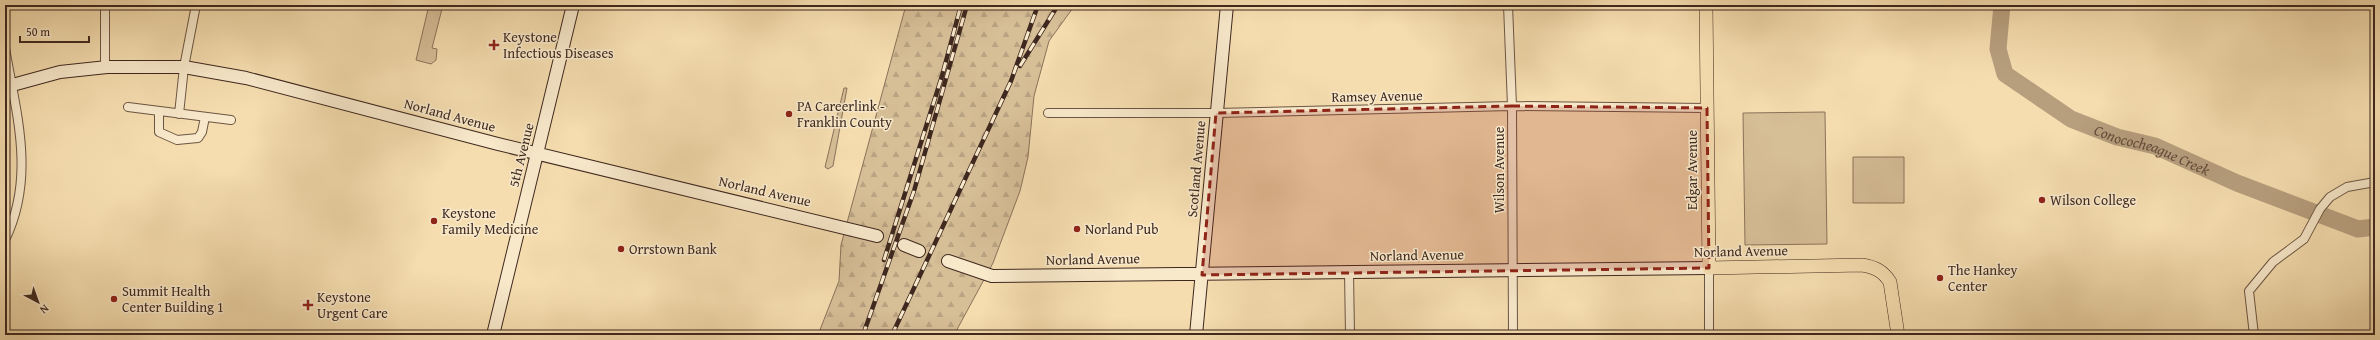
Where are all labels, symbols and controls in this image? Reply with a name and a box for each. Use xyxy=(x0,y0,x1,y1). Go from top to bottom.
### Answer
scale bar xyxy=(20,18,89,44)
text: 50 m xyxy=(26,23,50,40)
place label: Keystone Infectious Diseases xyxy=(503,27,614,63)
marker: Keystone Infectious Diseases xyxy=(488,39,500,51)
street label: Ramsey Avenue xyxy=(1331,85,1423,107)
street label: Norland Avenue xyxy=(402,93,498,137)
place label: PA Careerlink - Franklin County xyxy=(797,96,892,132)
marker: PA Careerlink - Franklin County xyxy=(784,109,794,119)
street label: Scotland Avenue xyxy=(1182,119,1210,218)
water label: Conococheague Creek xyxy=(2091,119,2214,180)
street label: 5th Avenue xyxy=(503,120,539,189)
street label: Wilson Avenue xyxy=(1489,126,1509,213)
street label: Edgar Avenue xyxy=(1682,130,1702,210)
street label: Norland Avenue xyxy=(717,171,813,211)
place label: Wilson College xyxy=(2050,190,2137,210)
marker: Wilson College xyxy=(2037,195,2047,205)
place label: Keystone Family Medicine xyxy=(442,203,539,239)
marker: Keystone Family Medicine xyxy=(429,216,439,226)
place label: Norland Pub xyxy=(1085,219,1158,239)
marker: Norland Pub xyxy=(1072,224,1082,234)
place label: Orrstown Bank xyxy=(629,239,718,259)
street label: Norland Avenue xyxy=(1694,240,1789,262)
marker: Orrstown Bank xyxy=(616,244,626,254)
street label: Norland Avenue xyxy=(1370,244,1465,266)
street label: Norland Avenue xyxy=(1046,248,1141,270)
place label: The Hankey Center xyxy=(1948,260,2018,296)
marker: The Hankey Center xyxy=(1935,273,1945,283)
place label: Summit Health Center Building 1 xyxy=(122,281,224,317)
north arrow xyxy=(18,282,58,322)
place label: Keystone Urgent Care xyxy=(317,287,388,323)
marker: Summit Health Center Building 1 xyxy=(109,294,119,304)
marker: Keystone Urgent Care xyxy=(302,299,314,311)
text: N xyxy=(36,301,53,318)

